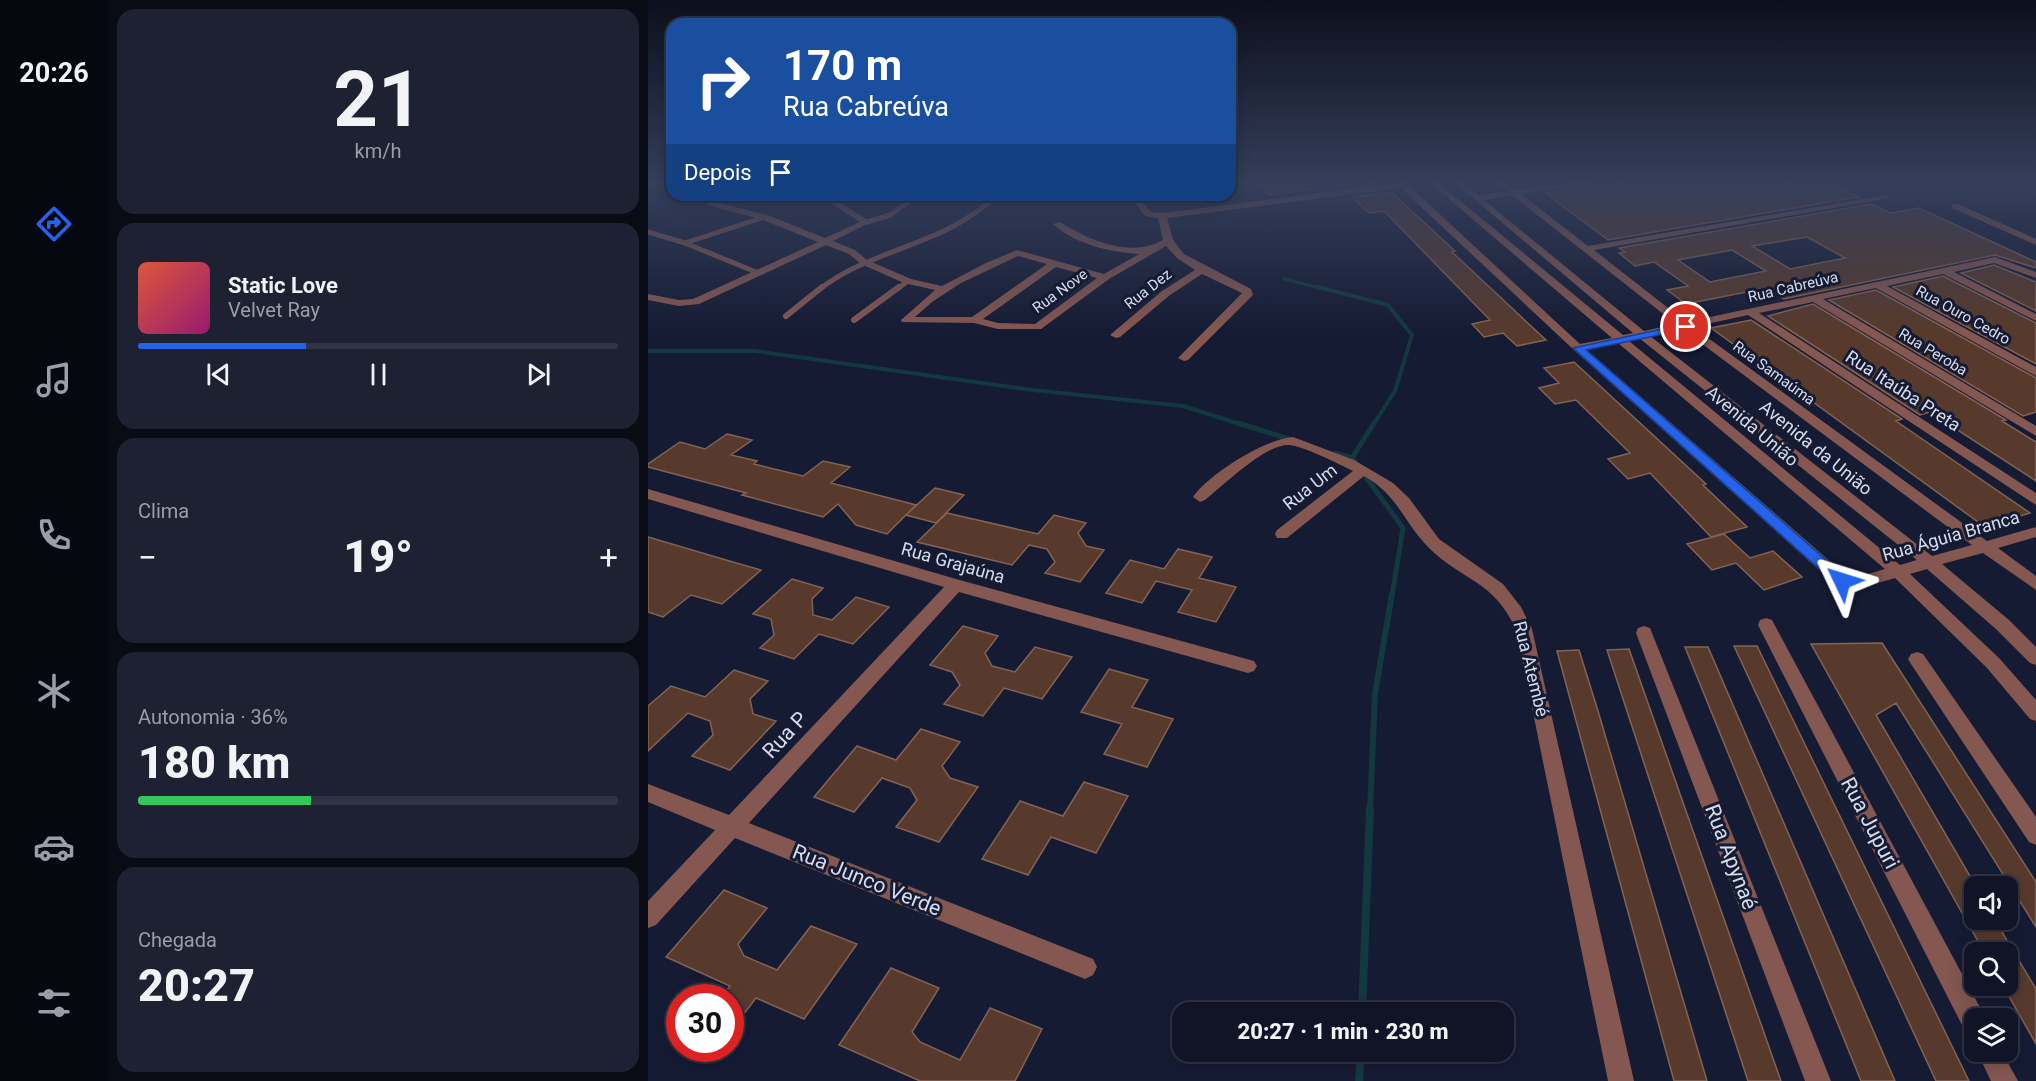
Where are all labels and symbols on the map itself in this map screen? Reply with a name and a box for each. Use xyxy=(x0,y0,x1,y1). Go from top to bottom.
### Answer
street label: Rua Nove xyxy=(1029,265,1091,317)
street label: Rua Dez xyxy=(1121,265,1175,313)
street label: Rua Cabreúva xyxy=(1746,268,1840,306)
street label: Rua Ouro Cedro xyxy=(1913,282,2013,348)
pin xyxy=(1660,301,1711,352)
street label: Rua Peroba xyxy=(1895,325,1971,379)
street label: Rua Samaúma xyxy=(1729,337,1819,409)
street label: Rua Itaúba Preta xyxy=(1842,346,1965,436)
street label: Avenida União xyxy=(1702,381,1803,470)
street label: Avenida da União xyxy=(1756,396,1877,499)
street label: Rua Um xyxy=(1279,459,1341,514)
street label: Rua Águia Branca xyxy=(1880,506,2022,565)
street label: Rua Grajaúna xyxy=(899,538,1007,587)
position arrow xyxy=(1810,549,1874,613)
street label: Rua Atembé xyxy=(1509,619,1553,719)
street label: Rua P xyxy=(758,707,812,763)
street label: Rua Jupuri xyxy=(1836,773,1904,873)
street label: Rua Apynaé xyxy=(1700,801,1762,913)
street label: Rua Junco Verde xyxy=(789,839,945,921)
speed limit sign: 30 xyxy=(666,984,744,1062)

